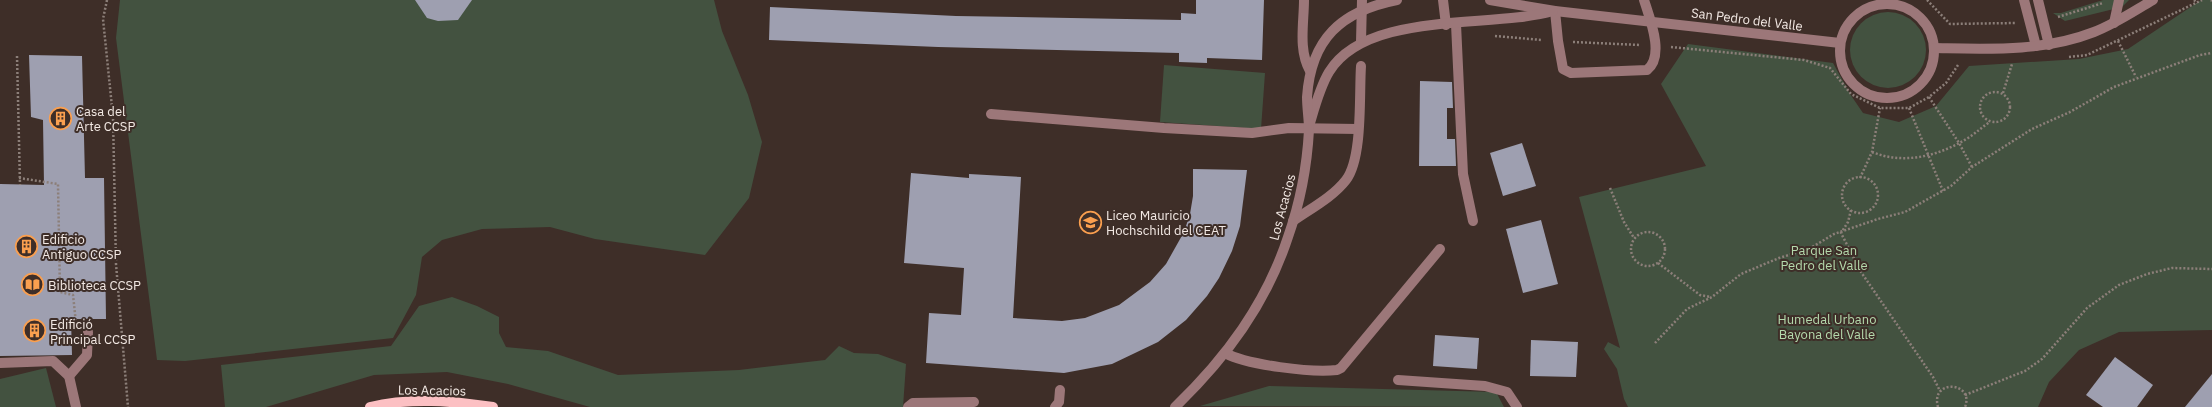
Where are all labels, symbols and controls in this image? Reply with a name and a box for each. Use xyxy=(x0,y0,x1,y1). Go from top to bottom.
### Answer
street label: San Pedro del Valle xyxy=(1690,4,1804,35)
place label: Casa del Arte CCSP xyxy=(76,103,135,135)
building icon: Casa del Arte CCSP xyxy=(47,105,73,131)
street label: Los Acacios xyxy=(1265,172,1300,242)
place label: Liceo Mauricio Hochschild del CEAT xyxy=(1106,207,1226,239)
school or university icon: Liceo Mauricio Hochschild del CEAT xyxy=(1077,209,1103,235)
place label: Edificio Antiguo CCSP xyxy=(42,231,122,263)
building icon: Edificio Antiguo CCSP xyxy=(14,233,40,259)
park label: Parque San Pedro del Valle xyxy=(1780,242,1868,274)
library icon: Biblioteca CCSP xyxy=(19,272,45,298)
place label: Biblioteca CCSP xyxy=(48,277,141,294)
park label: Humedal Urbano Bayona del Valle xyxy=(1778,311,1876,343)
place label: Edifició Principal CCSP xyxy=(50,316,136,348)
building icon: Edifició Principal CCSP xyxy=(22,318,48,344)
street label: Los Acacios xyxy=(398,381,466,400)

